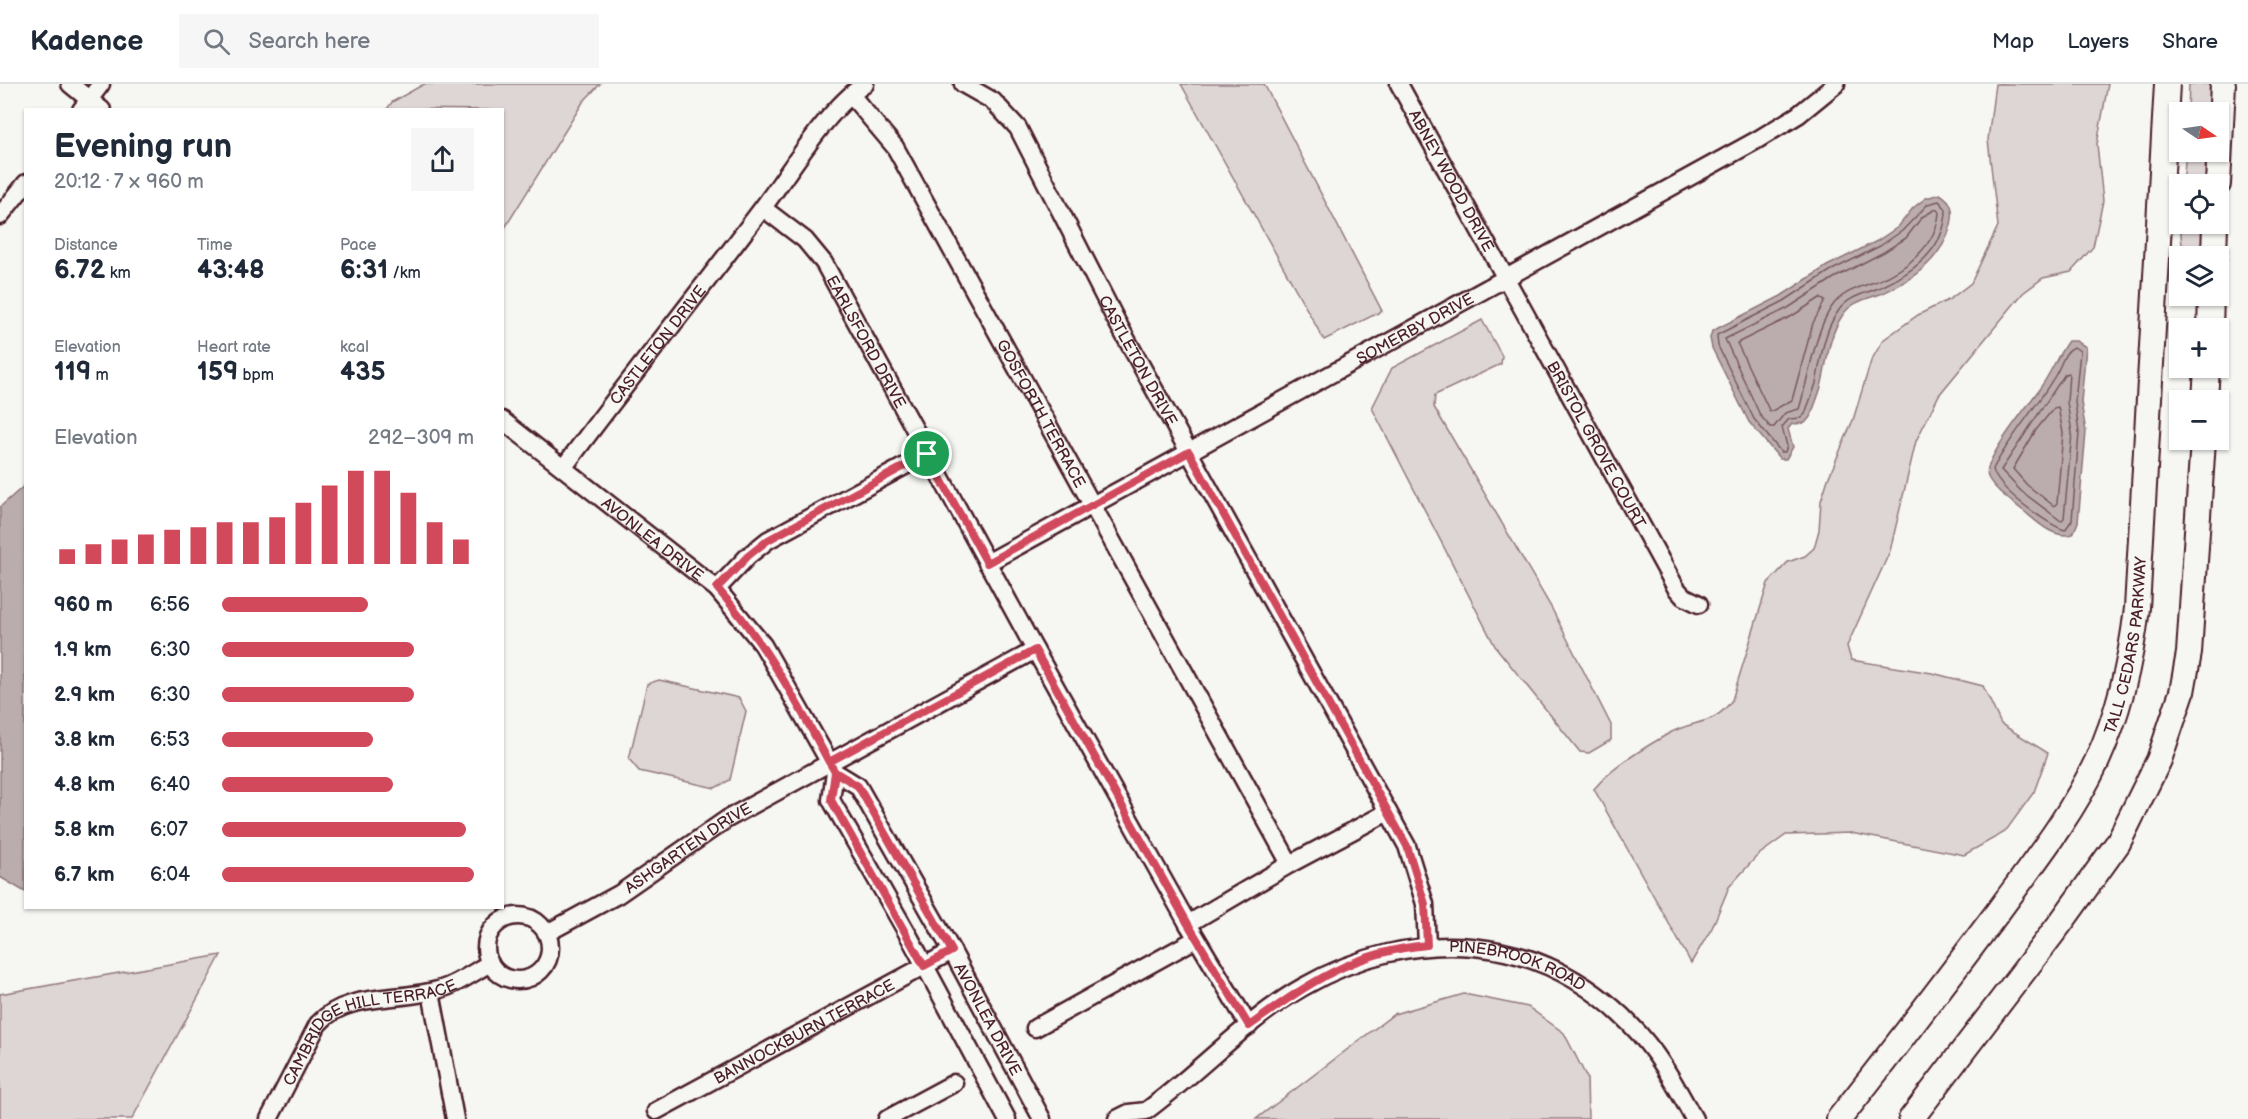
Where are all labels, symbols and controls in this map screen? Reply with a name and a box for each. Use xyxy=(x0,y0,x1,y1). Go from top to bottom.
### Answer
search box xyxy=(179,14,599,68)
text: Kadence xyxy=(30,25,143,58)
icon: search xyxy=(200,25,233,58)
text: Search here xyxy=(248,28,370,55)
text: Map xyxy=(1992,29,2034,54)
text: Layers xyxy=(2067,29,2129,54)
text: Share xyxy=(2162,29,2218,54)
north arrow xyxy=(2169,102,2229,162)
map controls xyxy=(2169,102,2229,450)
street label: ABNEY WOOD DRIVE xyxy=(1404,107,1497,255)
text: Evening run xyxy=(54,127,232,167)
button: share xyxy=(411,128,474,191)
text: 20:12 · 7 × 960 m xyxy=(54,170,204,194)
button: locate xyxy=(2169,174,2229,234)
text: Distance xyxy=(54,236,118,255)
text: Time xyxy=(197,236,232,255)
text: Pace xyxy=(340,236,376,255)
button: layers xyxy=(2169,246,2229,306)
text: 6.72 xyxy=(54,255,105,286)
text: 43:48 xyxy=(197,255,265,286)
text: 6:31 xyxy=(340,255,388,286)
text: km xyxy=(105,264,131,283)
text: /km xyxy=(388,264,421,283)
street label: EARLSFORD DRIVE xyxy=(822,273,909,412)
street label: CASTLETON DRIVE xyxy=(607,282,711,409)
street label: SOMERBY DRIVE xyxy=(1354,290,1477,369)
street label: CASTLETON DRIVE xyxy=(1094,293,1181,429)
button: + xyxy=(2169,318,2229,378)
street label: GOSFORTH TERRACE xyxy=(992,336,1089,491)
text: Elevation xyxy=(54,338,121,357)
text: Heart rate xyxy=(197,338,271,357)
text: kcal xyxy=(340,338,369,357)
text: 119 xyxy=(54,357,91,388)
text: 159 xyxy=(197,357,238,388)
text: 435 xyxy=(340,357,386,388)
street label: BRISTOL GROVE COURT xyxy=(1542,358,1649,532)
text: m xyxy=(91,366,109,385)
text: bpm xyxy=(238,366,274,385)
button: − xyxy=(2169,390,2229,450)
text: Elevation xyxy=(54,426,137,450)
text: 292–309 m xyxy=(368,426,474,450)
pin xyxy=(901,428,952,479)
icon: arrive xyxy=(910,437,943,470)
street label: AVONLEA DRIVE xyxy=(597,494,707,586)
street label: TALL CEDARS PARKWAY xyxy=(2101,555,2151,737)
text: 960 m xyxy=(54,593,113,617)
text: 6:56 xyxy=(150,593,190,617)
text: 1.9 km xyxy=(54,638,111,662)
text: 6:30 xyxy=(150,638,190,662)
text: 2.9 km xyxy=(54,683,115,707)
text: 6:30 xyxy=(150,683,190,707)
text: 3.8 km xyxy=(54,728,115,752)
text: 6:53 xyxy=(150,728,190,752)
text: 4.8 km xyxy=(54,773,115,797)
text: 6:40 xyxy=(150,773,190,797)
street label: ASHGARTEN DRIVE xyxy=(621,799,755,898)
text: 5.8 km xyxy=(54,818,115,842)
text: 6:07 xyxy=(150,818,188,842)
text: 6.7 km xyxy=(54,863,115,887)
text: 6:04 xyxy=(150,863,190,887)
street label: PINEBROOK ROAD xyxy=(1449,938,1589,996)
street label: AVONLEA DRIVE xyxy=(949,960,1025,1079)
street label: CAMBRIDGE HILL TERRACE xyxy=(280,976,460,1089)
street label: BANNOCKBURN TERRACE xyxy=(711,976,898,1089)

